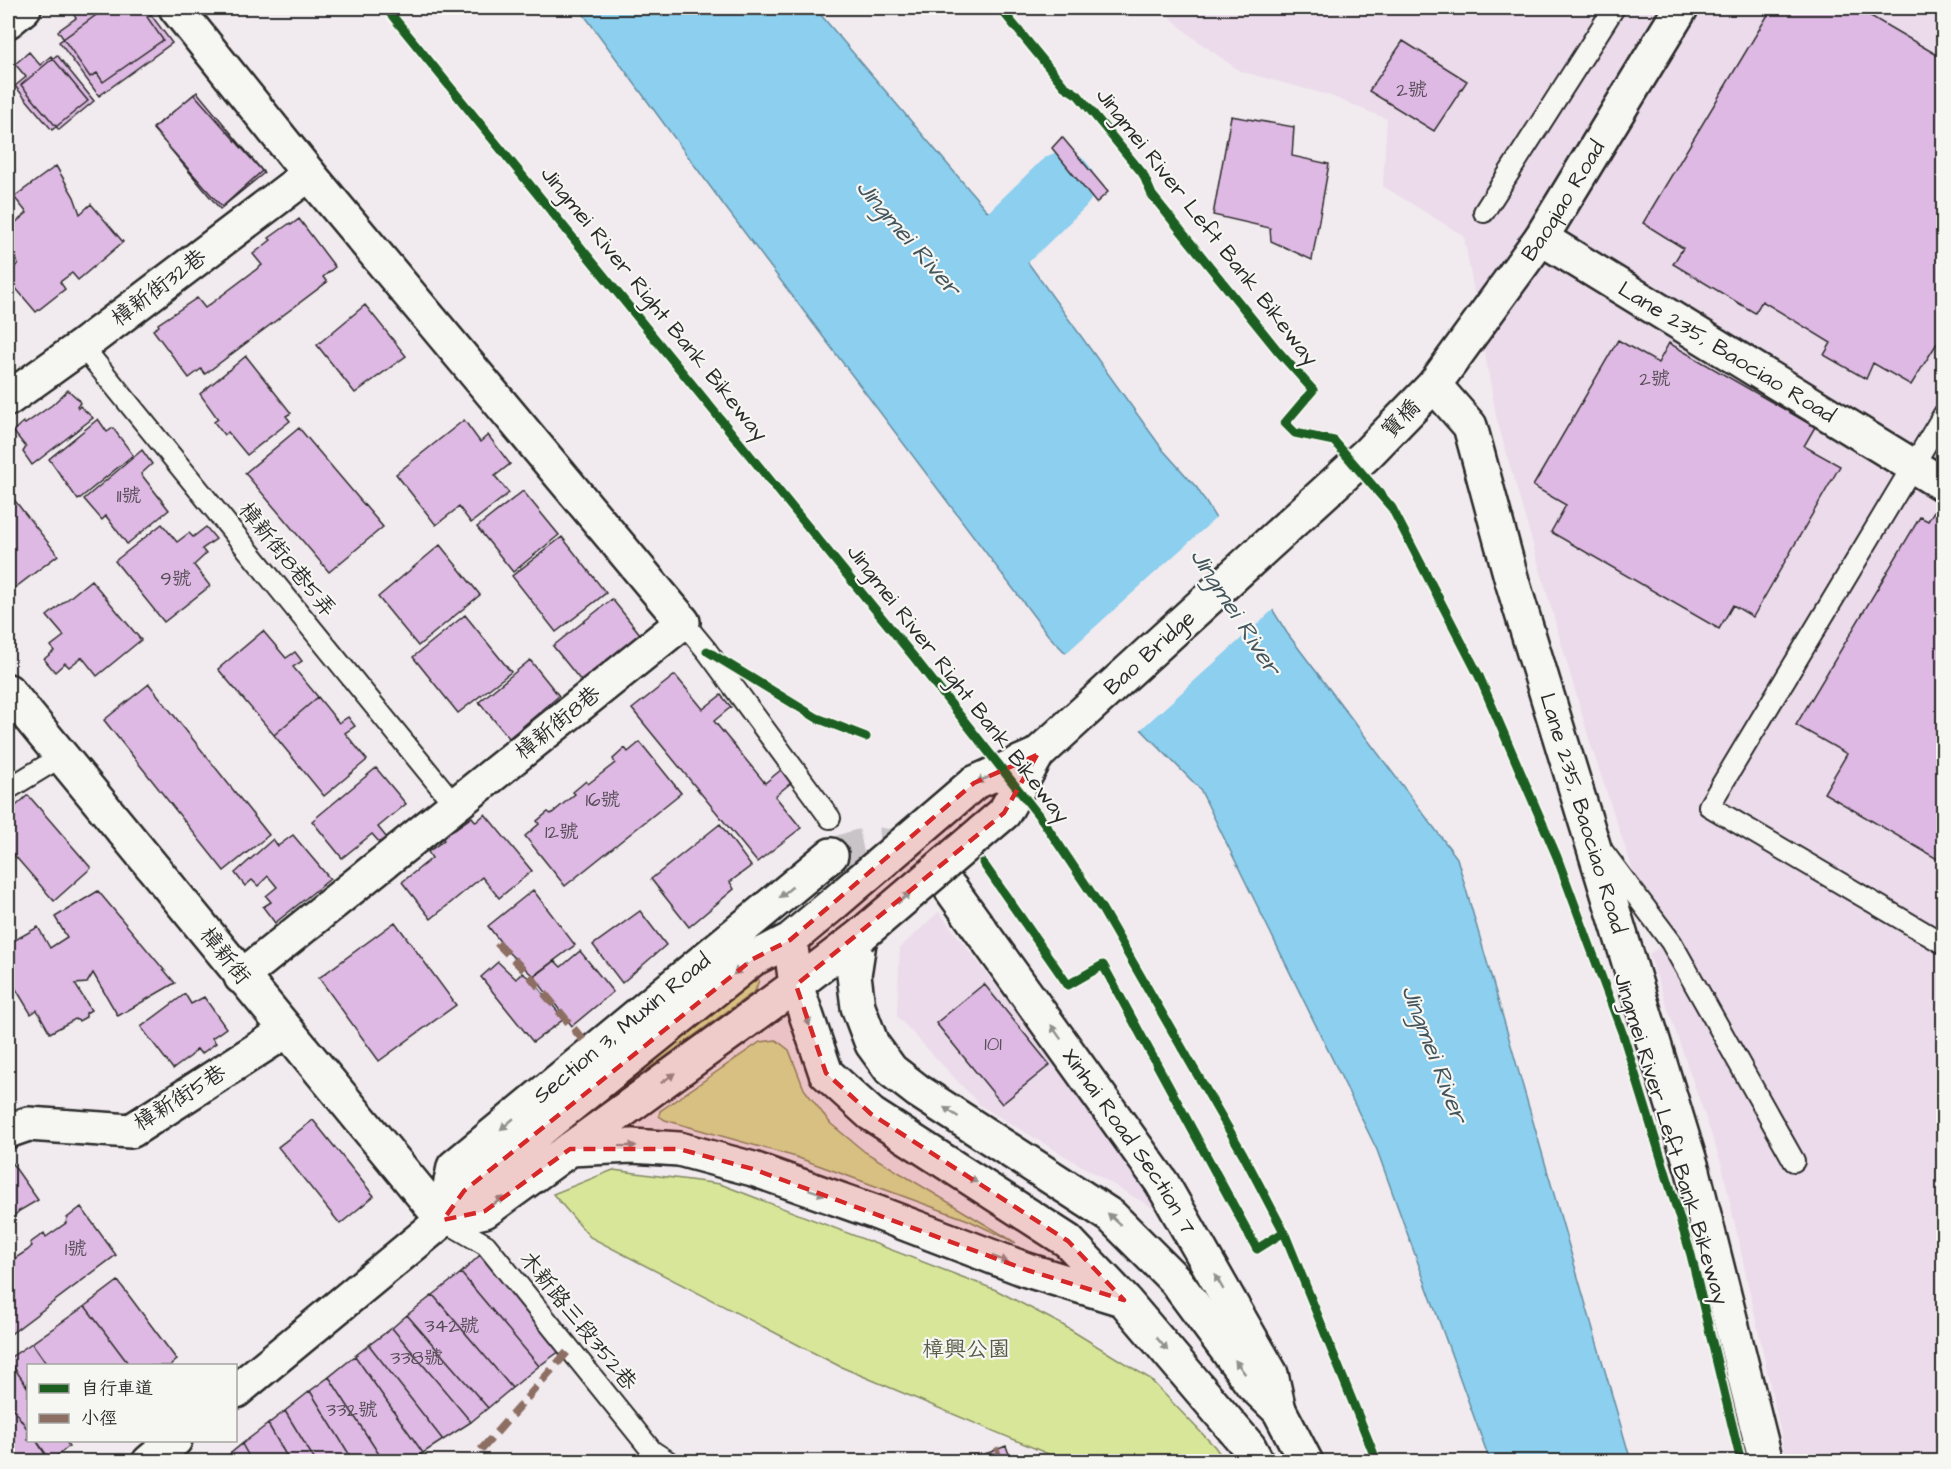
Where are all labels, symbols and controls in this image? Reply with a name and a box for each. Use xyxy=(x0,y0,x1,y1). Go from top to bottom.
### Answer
house number: 2號 xyxy=(1396,76,1428,104)
street label: Jingmei River Left Bank Bikeway xyxy=(1088,81,1325,373)
street label: Baoqiao Road xyxy=(1514,134,1612,267)
street label: Jingmei River Right Bank Bikeway xyxy=(532,160,775,449)
water label: Jingmei River xyxy=(847,172,970,307)
street label: 樟新街32巷 xyxy=(105,242,213,334)
street label: Lane 235, Baociao Road xyxy=(1612,273,1841,430)
house number: 2號 xyxy=(1639,365,1671,393)
street label: 寶橋 xyxy=(1375,392,1427,446)
house number: 11號 xyxy=(116,482,142,510)
street label: 樟新街8巷5弄 xyxy=(231,496,343,624)
street label: Jingmei River Right Bank Bikeway xyxy=(838,538,1077,831)
water label: Jingmei River xyxy=(1180,542,1290,685)
house number: 9號 xyxy=(160,565,192,593)
street label: Bao Bridge xyxy=(1097,603,1202,702)
street label: 樟新街8巷 xyxy=(509,679,607,767)
street label: Lane 235, Baociao Road xyxy=(1532,689,1635,937)
one-way arrow xyxy=(974,774,992,784)
house number: 16號 xyxy=(585,786,621,814)
house number: 12號 xyxy=(545,818,579,846)
one-way arrow xyxy=(779,885,794,898)
one-way arrow xyxy=(896,892,911,905)
street label: 樟新街 xyxy=(192,921,258,991)
street label: Section 3, Muxin Road xyxy=(527,945,717,1111)
one-way arrow xyxy=(732,963,747,975)
street label: Jingmei River Left Bank Bikeway xyxy=(1605,969,1736,1309)
water label: Jingmei River xyxy=(1391,980,1477,1131)
one-way arrow xyxy=(803,1009,813,1027)
one-way arrow xyxy=(1050,1025,1062,1040)
house number: 101 xyxy=(984,1030,1002,1058)
street label: Xinhai Road Section 7 xyxy=(1055,1042,1204,1240)
street label: 樟新街5巷 xyxy=(128,1057,232,1139)
one-way arrow xyxy=(660,1072,676,1084)
one-way arrow xyxy=(943,1107,959,1118)
one-way arrow xyxy=(499,1117,515,1130)
one-way arrow xyxy=(619,1142,638,1151)
one-way arrow xyxy=(962,1172,978,1183)
one-way arrow xyxy=(808,1187,826,1197)
one-way arrow xyxy=(489,1196,505,1208)
one-way arrow xyxy=(1107,1213,1122,1226)
house number: 1號 xyxy=(65,1235,87,1263)
street label: 木新路三段352巷 xyxy=(512,1245,644,1397)
one-way arrow xyxy=(991,1254,1009,1264)
one-way arrow xyxy=(1214,1274,1224,1291)
house number: 342號 xyxy=(424,1312,480,1340)
park label: 樟興公園 xyxy=(922,1334,1010,1365)
one-way arrow xyxy=(1155,1336,1168,1351)
house number: 338號 xyxy=(390,1344,444,1372)
one-way arrow xyxy=(1234,1360,1246,1375)
legend xyxy=(27,1364,237,1442)
text: 自行車道 xyxy=(81,1376,153,1401)
house number: 332號 xyxy=(326,1396,378,1424)
text: 小徑 xyxy=(81,1406,117,1431)

